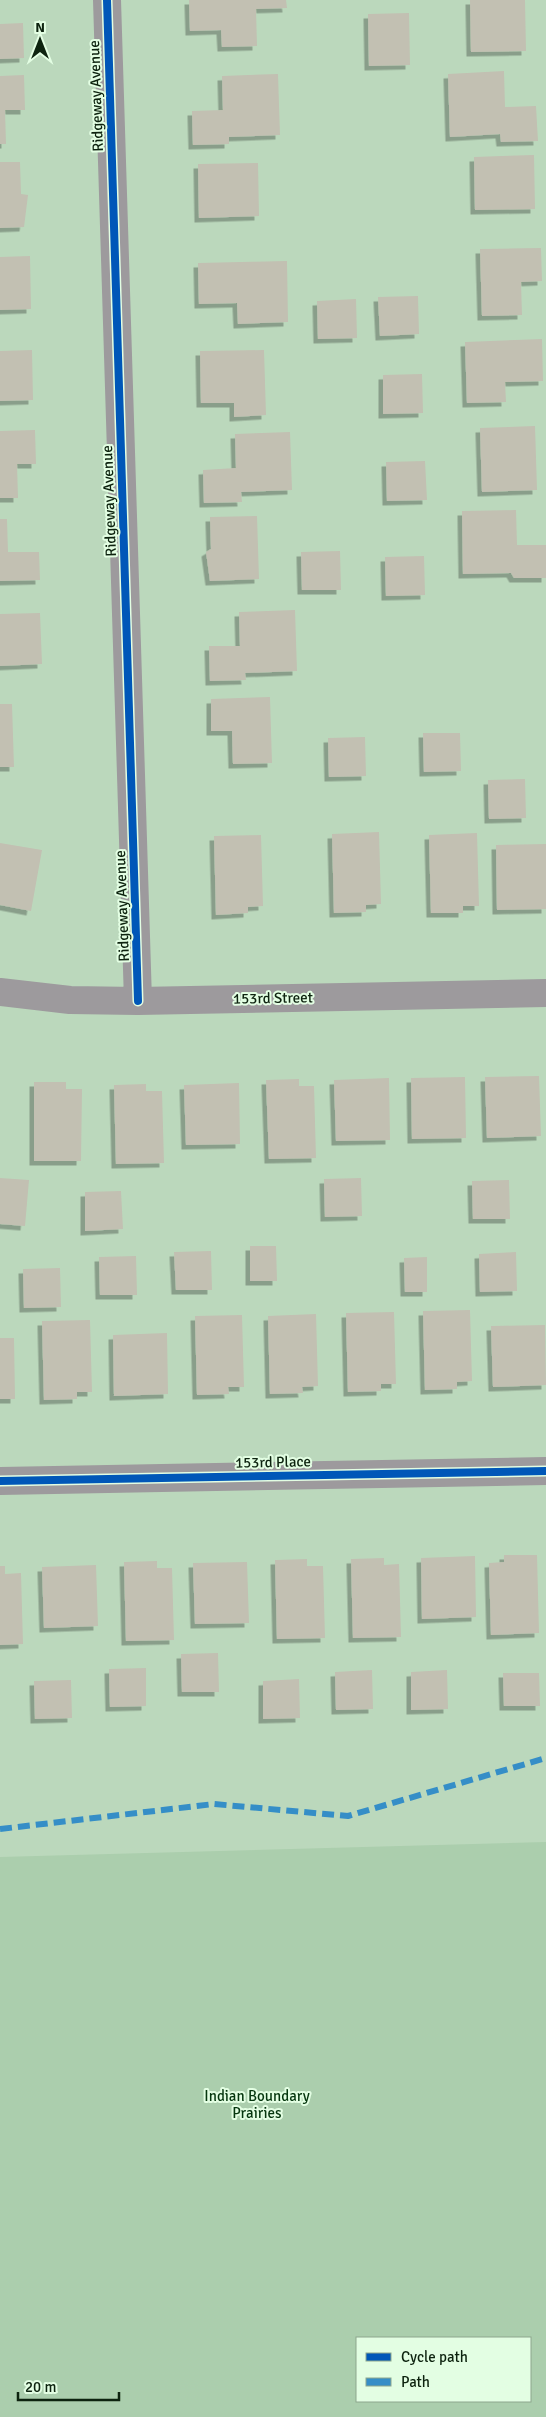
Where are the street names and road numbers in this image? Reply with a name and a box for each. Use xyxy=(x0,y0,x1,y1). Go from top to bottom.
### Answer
street label: Ridgeway Avenue xyxy=(85,40,107,152)
street label: Ridgeway Avenue xyxy=(98,445,120,557)
street label: Ridgeway Avenue xyxy=(111,850,133,962)
street label: 153rd Street xyxy=(233,988,313,1008)
street label: 153rd Place xyxy=(235,1452,311,1472)

